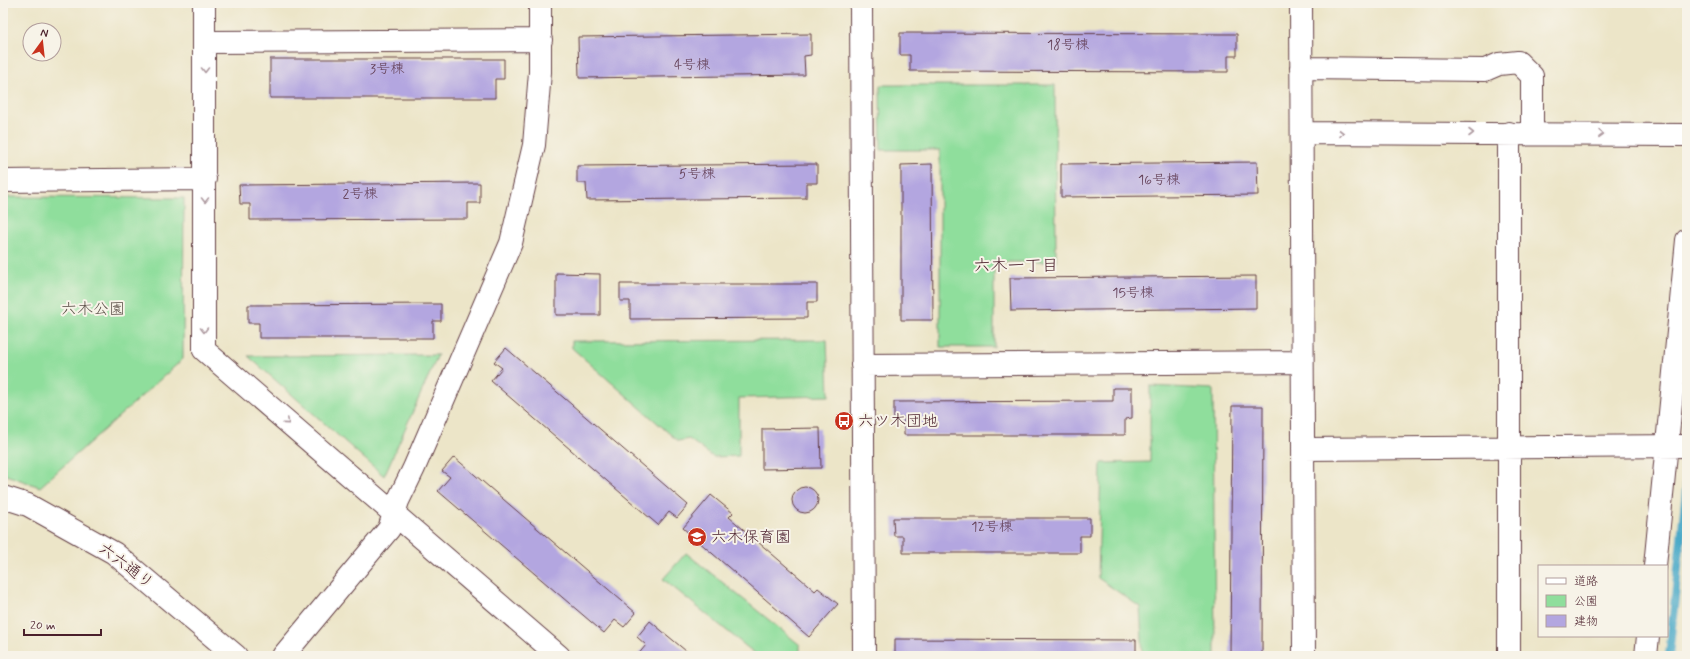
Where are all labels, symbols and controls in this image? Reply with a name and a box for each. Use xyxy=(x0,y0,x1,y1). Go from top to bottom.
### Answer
north arrow xyxy=(22,22,62,62)
text: N xyxy=(39,26,50,41)
house number: 18号棟 xyxy=(1047,36,1090,54)
house number: 4号棟 xyxy=(674,56,711,74)
house number: 3号棟 xyxy=(370,60,405,78)
one-way arrow xyxy=(200,67,209,73)
one-way arrow xyxy=(1338,129,1344,137)
one-way arrow xyxy=(1468,129,1474,137)
one-way arrow xyxy=(1598,130,1604,138)
house number: 5号棟 xyxy=(679,165,716,183)
house number: 16号棟 xyxy=(1138,171,1181,189)
house number: 2号棟 xyxy=(343,185,378,203)
one-way arrow xyxy=(201,197,209,203)
district label: 六木一丁目 xyxy=(974,255,1059,277)
house number: 15号棟 xyxy=(1112,284,1155,302)
park label: 六木公園 xyxy=(61,299,125,320)
one-way arrow xyxy=(200,327,208,333)
bus stop icon: 六ツ木団地 xyxy=(833,410,855,432)
place label: 六ツ木団地 xyxy=(858,411,938,432)
one-way arrow xyxy=(282,417,290,424)
house number: 12号棟 xyxy=(971,518,1014,536)
school or university icon: 六木保育園 xyxy=(686,526,708,548)
place label: 六木保育園 xyxy=(711,527,791,548)
street label: 六六通り xyxy=(94,538,158,594)
legend xyxy=(1538,565,1668,637)
text: 道路 xyxy=(1574,574,1598,590)
text: 公園 xyxy=(1574,594,1598,610)
scale bar xyxy=(24,611,101,637)
text: 建物 xyxy=(1574,614,1598,630)
text: 20 m xyxy=(30,618,56,634)

